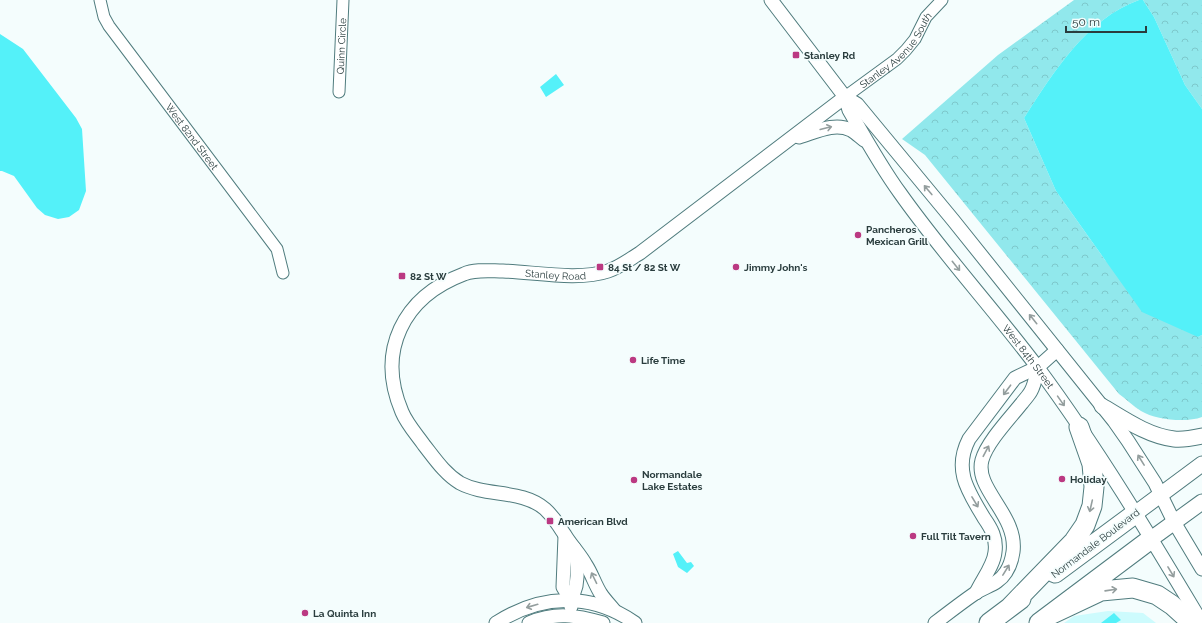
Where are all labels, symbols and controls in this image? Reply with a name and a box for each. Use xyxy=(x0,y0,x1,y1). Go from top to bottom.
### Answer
scale bar xyxy=(1066,8,1146,34)
street label: Stanley Avenue South xyxy=(858,10,934,90)
text: 50 m xyxy=(1072,15,1100,29)
street label: Quinn Circle xyxy=(335,18,348,74)
marker: Stanley Rd xyxy=(791,50,801,60)
place label: Stanley Rd xyxy=(804,50,856,61)
street label: West 82nd Street xyxy=(163,101,221,172)
one-way arrow xyxy=(820,124,833,132)
one-way arrow xyxy=(923,185,932,195)
place label: Pancheros Mexican Grill xyxy=(866,224,929,247)
marker: Pancheros Mexican Grill xyxy=(853,230,863,240)
one-way arrow xyxy=(951,260,960,271)
marker: 84 St / 82 St W xyxy=(595,262,605,272)
place label: 84 St / 82 St W xyxy=(608,262,681,273)
marker: Jimmy John's xyxy=(731,262,741,272)
place label: Jimmy John's xyxy=(744,262,807,273)
street label: Stanley Road xyxy=(525,268,586,282)
marker: 82 St W xyxy=(397,271,407,281)
place label: 82 St W xyxy=(410,271,447,282)
one-way arrow xyxy=(1028,314,1037,325)
street label: West 84th Street xyxy=(1000,323,1056,391)
marker: Life Time xyxy=(628,355,638,365)
place label: Life Time xyxy=(641,355,685,366)
one-way arrow xyxy=(1002,384,1011,395)
one-way arrow xyxy=(1057,396,1065,407)
one-way arrow xyxy=(983,445,991,457)
one-way arrow xyxy=(1136,454,1144,466)
place label: Normandale Lake Estates xyxy=(642,469,702,492)
marker: Holiday xyxy=(1057,474,1067,484)
place label: Holiday xyxy=(1070,474,1107,485)
marker: Normandale Lake Estates xyxy=(629,475,639,485)
one-way arrow xyxy=(971,496,979,507)
one-way arrow xyxy=(1087,499,1095,512)
street label: Normandale Boulevard xyxy=(1049,507,1142,580)
marker: American Blvd xyxy=(545,516,555,526)
place label: American Blvd xyxy=(558,516,628,527)
marker: Full Tilt Tavern xyxy=(908,531,918,541)
place label: Full Tilt Tavern xyxy=(921,531,991,542)
one-way arrow xyxy=(1003,564,1011,576)
one-way arrow xyxy=(1168,566,1176,578)
one-way arrow xyxy=(589,573,597,585)
one-way arrow xyxy=(1104,586,1117,594)
one-way arrow xyxy=(526,603,539,610)
marker: La Quinta Inn xyxy=(300,608,310,618)
place label: La Quinta Inn xyxy=(313,608,376,619)

